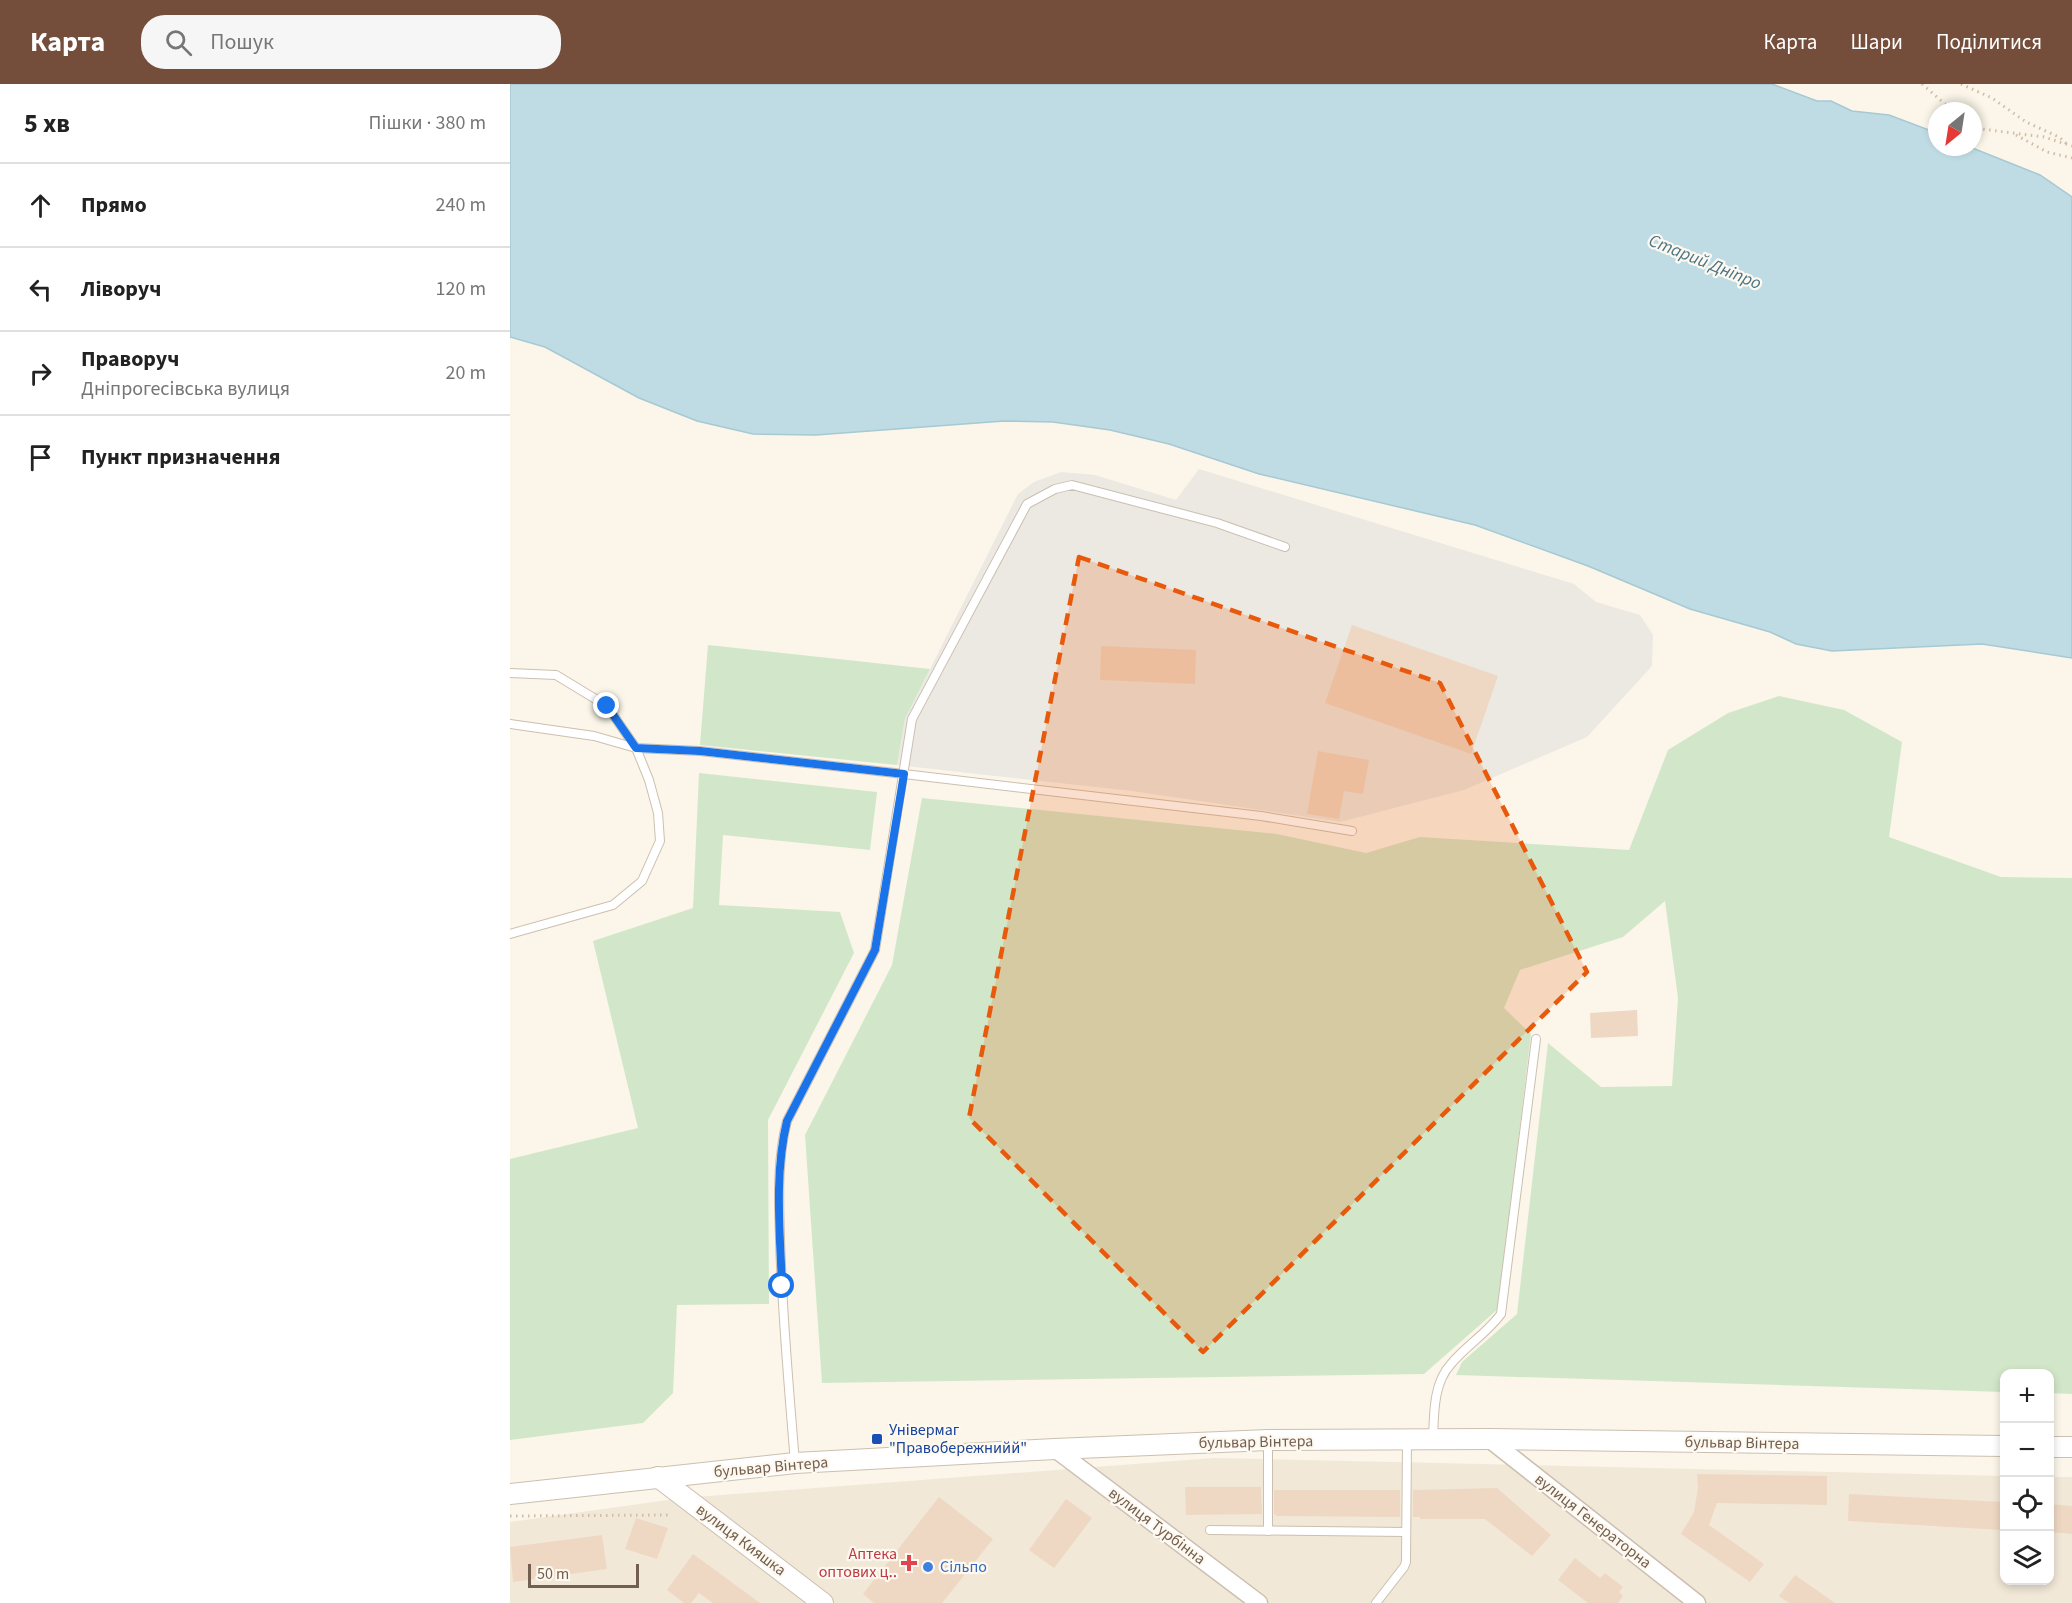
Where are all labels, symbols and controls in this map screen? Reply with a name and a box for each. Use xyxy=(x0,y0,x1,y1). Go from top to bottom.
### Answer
search box xyxy=(141,15,561,69)
text: Карта xyxy=(30,22,105,62)
icon: search xyxy=(162,26,195,59)
text: Пошук xyxy=(210,26,274,58)
text: Карта xyxy=(1764,27,1817,57)
text: Шари xyxy=(1850,27,1903,57)
text: Поділитися xyxy=(1936,27,2042,57)
north arrow xyxy=(1928,102,1982,156)
text: 5 хв xyxy=(24,105,70,142)
text: Пішки · 380 m xyxy=(369,109,486,137)
icon: ahead xyxy=(24,189,57,222)
text: Прямо xyxy=(81,189,147,221)
text: 240 m xyxy=(436,191,486,219)
water label: Старий Дніпро xyxy=(1645,228,1765,296)
icon: left xyxy=(24,273,57,306)
text: Ліворуч xyxy=(81,273,161,305)
text: 120 m xyxy=(436,275,486,303)
text: Праворуч xyxy=(81,343,179,375)
icon: right xyxy=(24,357,57,390)
text: 20 m xyxy=(446,359,486,387)
text: Дніпрогесівська вулиця xyxy=(81,375,290,403)
icon: arrive xyxy=(24,441,57,474)
text: Пункт призначення xyxy=(81,441,281,473)
route end xyxy=(593,692,619,718)
route start xyxy=(768,1272,794,1298)
map controls xyxy=(2000,1369,2054,1585)
button: + xyxy=(2000,1369,2054,1423)
place label: Універмаг "Правобережнийй" xyxy=(889,1419,1027,1459)
button: − xyxy=(2000,1423,2054,1477)
street label: бульвар Вінтера xyxy=(1198,1430,1314,1454)
street label: бульвар Вінтера xyxy=(1684,1431,1800,1455)
marker: Універмаг "Правобережнийй" xyxy=(870,1432,884,1446)
street label: бульвар Вінтера xyxy=(713,1451,829,1483)
street label: вулиця Генераторна xyxy=(1530,1468,1656,1574)
button: locate xyxy=(2000,1477,2054,1531)
street label: вулиця Турбінна xyxy=(1104,1482,1210,1570)
street label: вулиця Кияшка xyxy=(691,1499,791,1581)
button: layers xyxy=(2000,1531,2054,1585)
place label: Аптека оптових ц‥ xyxy=(819,1543,897,1583)
marker: Аптека оптових ц‥ xyxy=(902,1556,916,1570)
place label: Сільпо xyxy=(940,1556,987,1578)
marker: Сільпо xyxy=(921,1560,935,1574)
scale bar xyxy=(528,1561,639,1588)
text: 50 m xyxy=(537,1563,569,1585)

